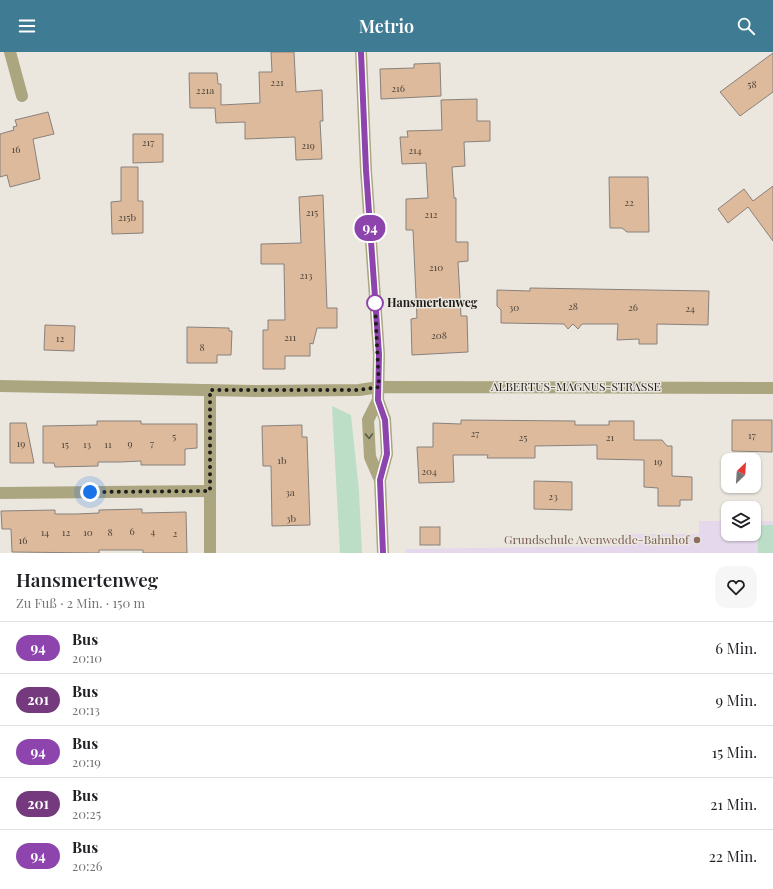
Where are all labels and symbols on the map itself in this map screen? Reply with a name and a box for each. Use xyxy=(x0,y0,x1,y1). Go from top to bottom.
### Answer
house number: 221 xyxy=(270,75,284,89)
house number: 58 xyxy=(747,77,757,91)
house number: 216 xyxy=(391,81,405,95)
house number: 221a xyxy=(196,83,214,97)
house number: 217 xyxy=(142,135,154,149)
house number: 219 xyxy=(301,138,315,152)
house number: 16 xyxy=(12,142,20,156)
house number: 214 xyxy=(408,143,422,157)
house number: 22 xyxy=(624,195,634,209)
house number: 215 xyxy=(306,205,318,219)
house number: 212 xyxy=(424,207,438,221)
house number: 215b xyxy=(118,210,136,224)
line badge: 94 xyxy=(352,215,388,241)
house number: 210 xyxy=(429,260,443,274)
house number: 213 xyxy=(300,268,313,282)
marker: Hansmertenweg xyxy=(366,294,384,312)
place label: Hansmertenweg xyxy=(387,294,478,310)
house number: 28 xyxy=(568,299,578,313)
house number: 30 xyxy=(509,300,519,314)
house number: 26 xyxy=(628,300,638,314)
house number: 24 xyxy=(685,301,695,315)
house number: 208 xyxy=(431,328,447,342)
house number: 211 xyxy=(284,330,296,344)
house number: 12 xyxy=(56,331,64,345)
house number: 8 xyxy=(199,340,205,354)
street label: ALBERTUS-MAGNUS-STRASSE xyxy=(490,378,661,394)
house number: 27 xyxy=(471,426,479,440)
house number: 17 xyxy=(748,428,756,442)
house number: 5 xyxy=(172,429,176,443)
house number: 25 xyxy=(519,430,527,444)
house number: 21 xyxy=(606,430,615,444)
one-way arrow xyxy=(364,433,373,439)
house number: 19 xyxy=(17,436,25,450)
house number: 9 xyxy=(127,436,133,450)
house number: 7 xyxy=(150,436,154,450)
house number: 15 xyxy=(61,437,69,451)
house number: 13 xyxy=(83,437,92,451)
house number: 11 xyxy=(104,437,112,451)
house number: 1b xyxy=(277,453,287,467)
north arrow xyxy=(721,453,761,493)
house number: 19 xyxy=(654,454,662,468)
house number: 204 xyxy=(421,464,437,478)
your location xyxy=(80,482,100,502)
house number: 3a xyxy=(285,485,295,499)
house number: 23 xyxy=(548,489,558,503)
house number: 3b xyxy=(286,511,296,525)
house number: 6 xyxy=(129,524,135,538)
house number: 4 xyxy=(151,524,156,538)
house number: 14 xyxy=(41,525,49,539)
house number: 12 xyxy=(62,525,70,539)
house number: 10 xyxy=(83,525,93,539)
house number: 8 xyxy=(107,525,113,539)
house number: 2 xyxy=(173,526,178,540)
place label: Grundschule Avenwedde-Bahnhof xyxy=(504,531,690,547)
house number: 16 xyxy=(19,533,27,547)
marker: Grundschule Avenwedde-Bahnhof xyxy=(692,535,702,545)

